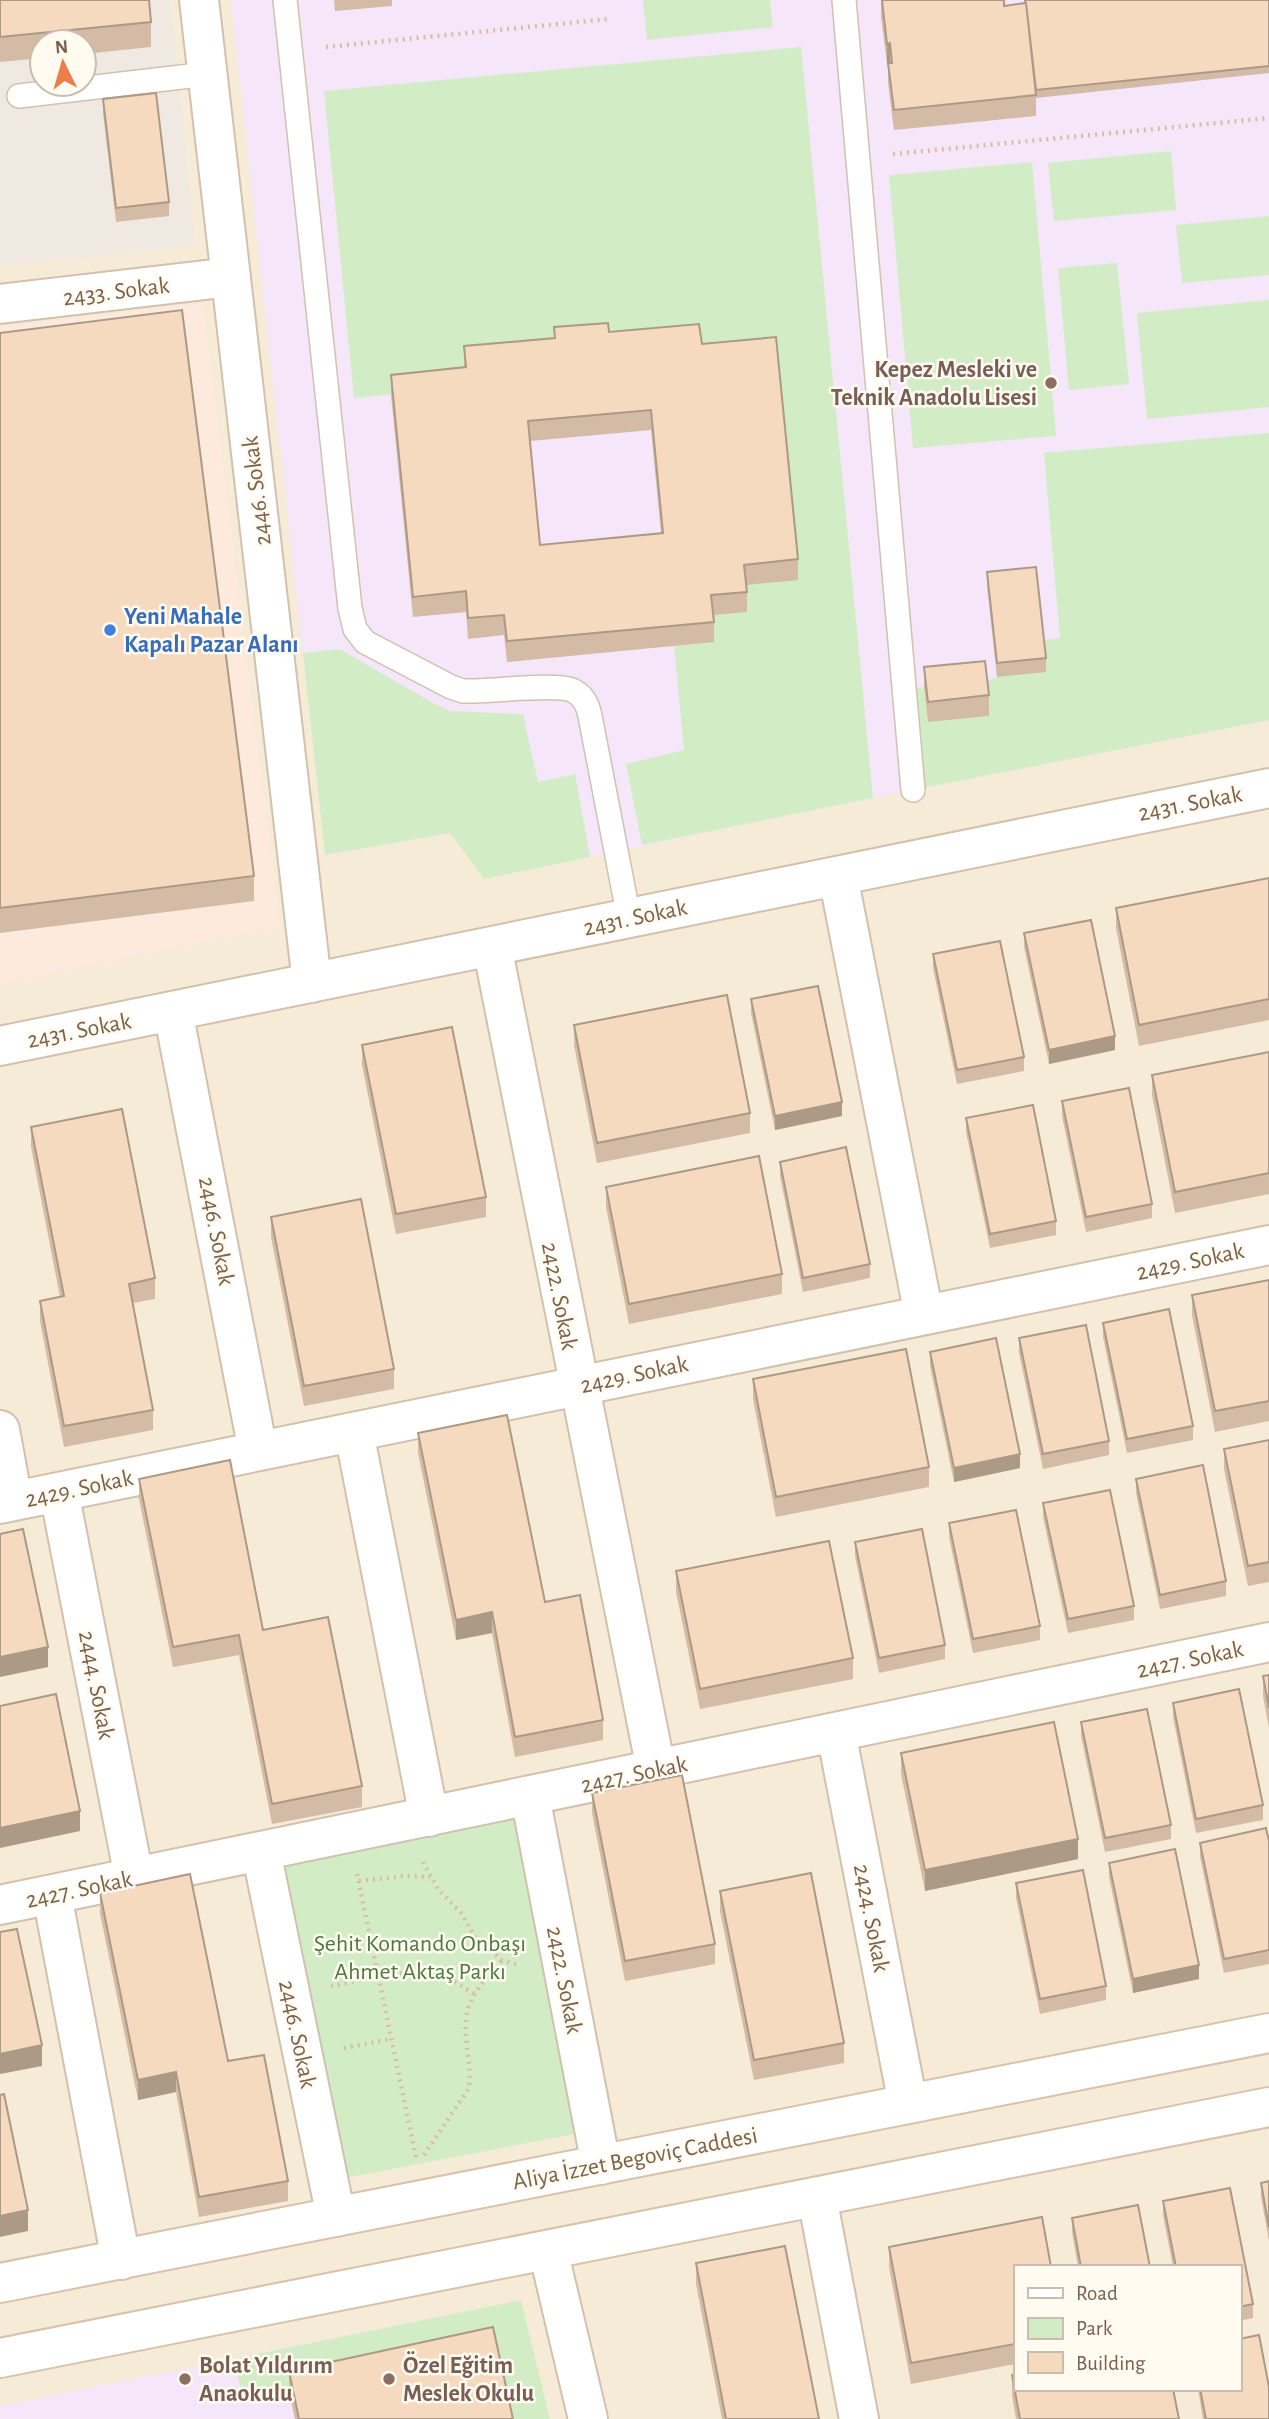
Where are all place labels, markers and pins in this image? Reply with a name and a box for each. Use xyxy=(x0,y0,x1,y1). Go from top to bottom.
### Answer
place label: Kepez Mesleki ve Teknik Anadolu Lisesi xyxy=(831,358,1037,410)
marker: Kepez Mesleki ve Teknik Anadolu Lisesi xyxy=(1043,375,1059,391)
place label: Yeni Mahale Kapalı Pazar Alanı xyxy=(124,605,299,657)
marker: Yeni Mahale Kapalı Pazar Alanı xyxy=(102,622,118,638)
place label: Özel Eğitim Meslek Okulu xyxy=(403,2351,534,2406)
place label: Bolat Yıldırım Anaokulu xyxy=(199,2354,333,2406)
marker: Bolat Yıldırım Anaokulu xyxy=(177,2371,193,2387)
marker: Özel Eğitim Meslek Okulu xyxy=(381,2371,397,2387)

